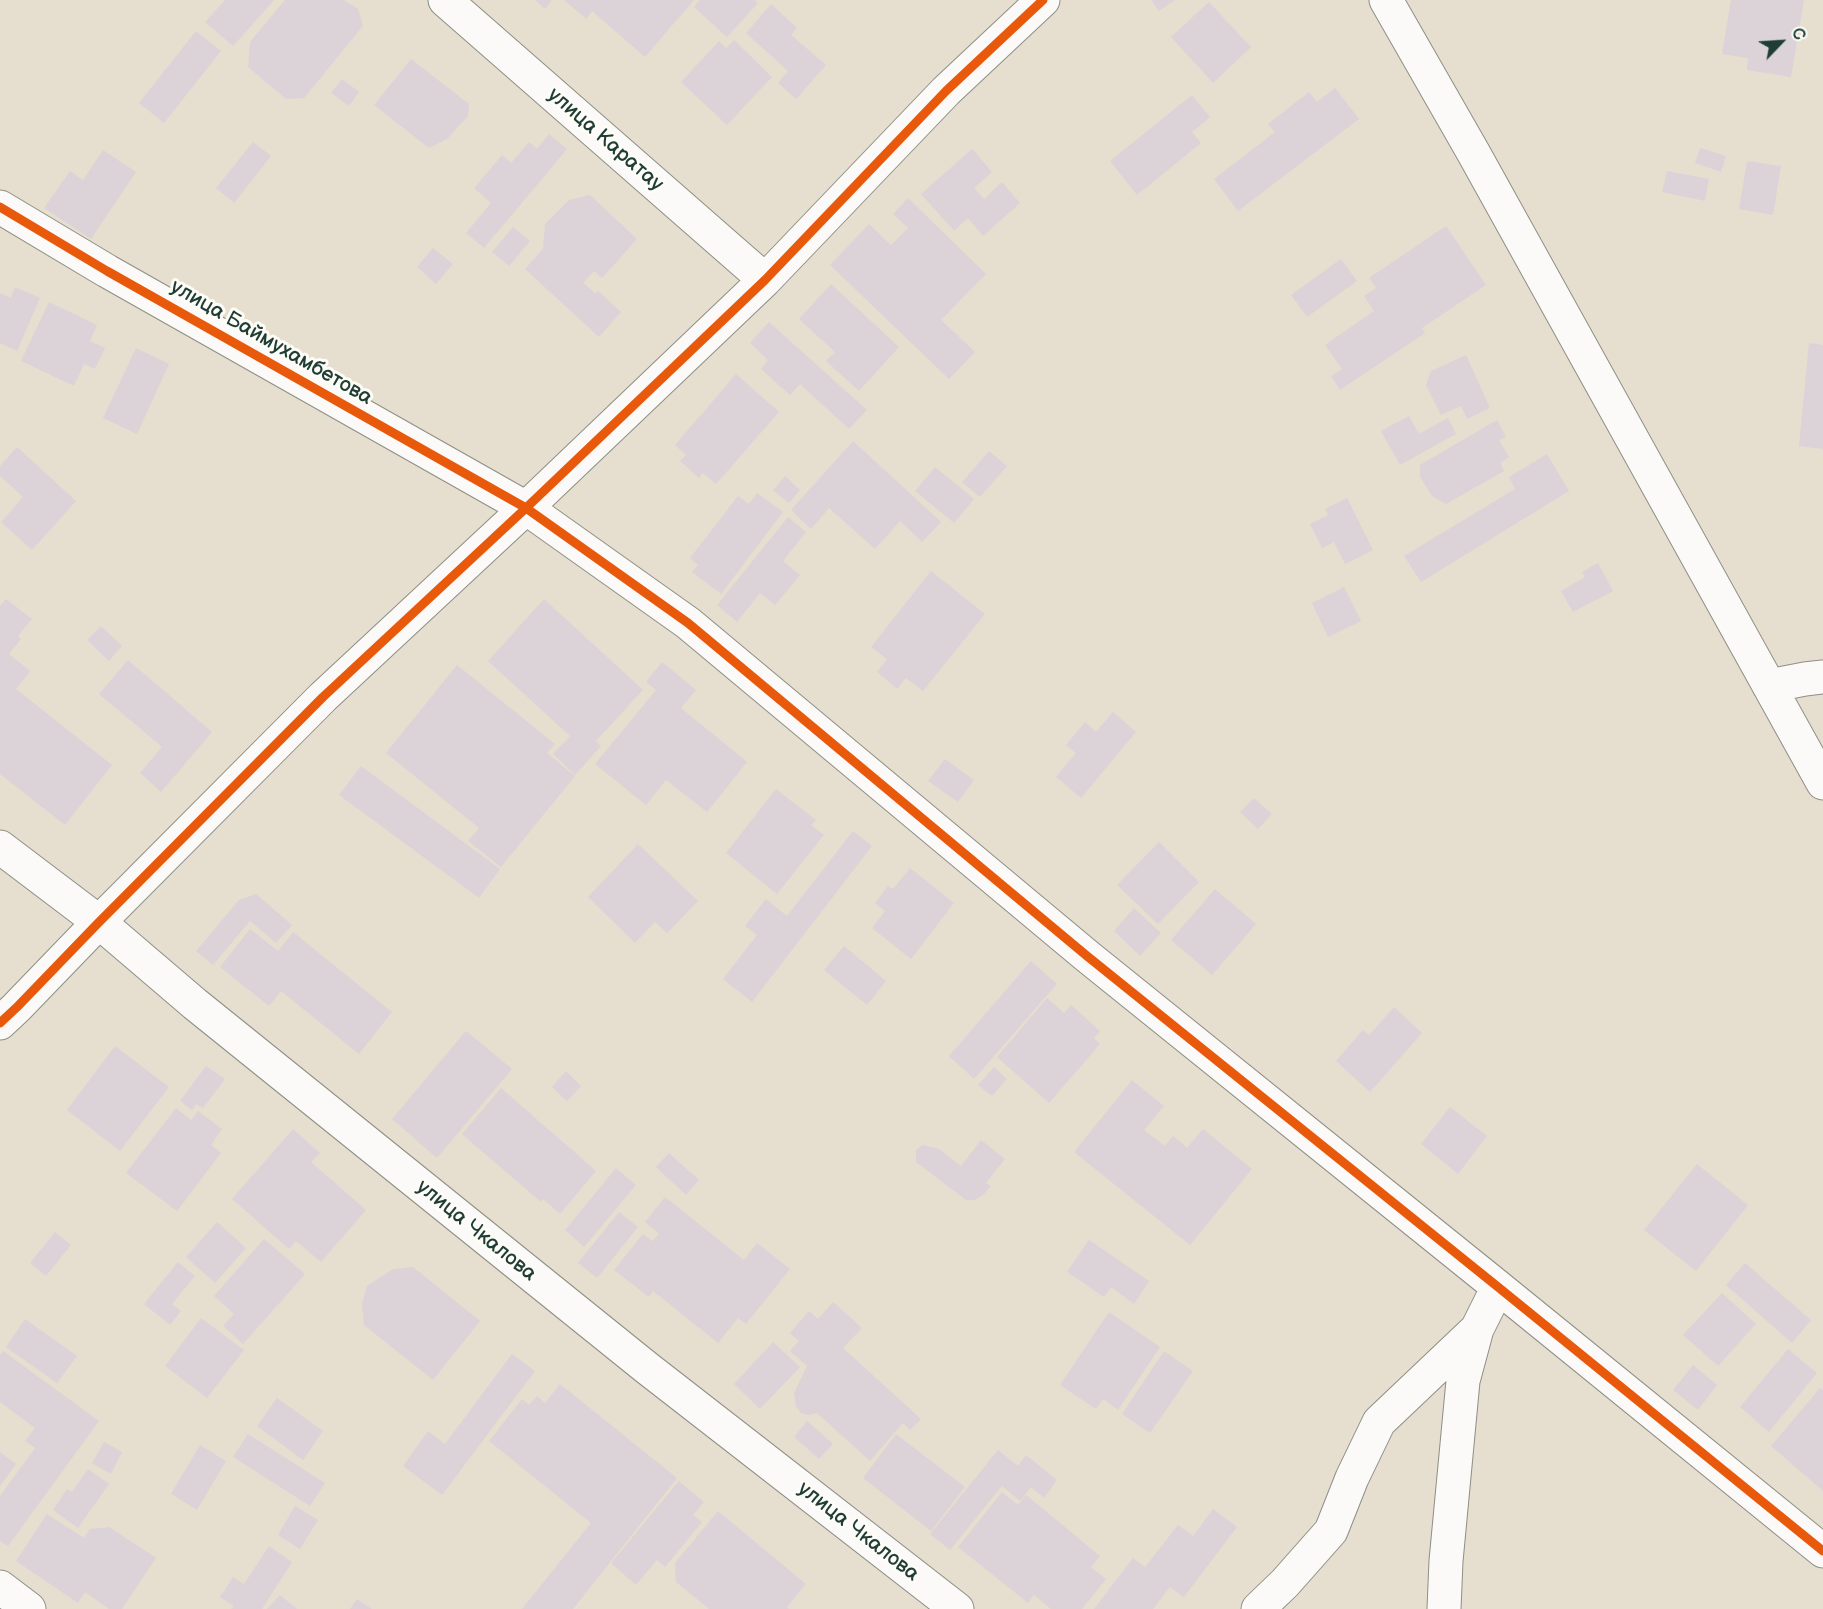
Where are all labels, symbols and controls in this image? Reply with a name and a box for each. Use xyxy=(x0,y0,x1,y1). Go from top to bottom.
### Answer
north arrow xyxy=(1751,12,1811,72)
text: С xyxy=(1787,25,1809,43)
street label: улица Каратау xyxy=(542,83,668,197)
street label: улица Баймухамбетова xyxy=(166,275,376,411)
street label: улица Чкалова xyxy=(411,1175,541,1287)
street label: улица Чкалова xyxy=(792,1477,924,1587)

